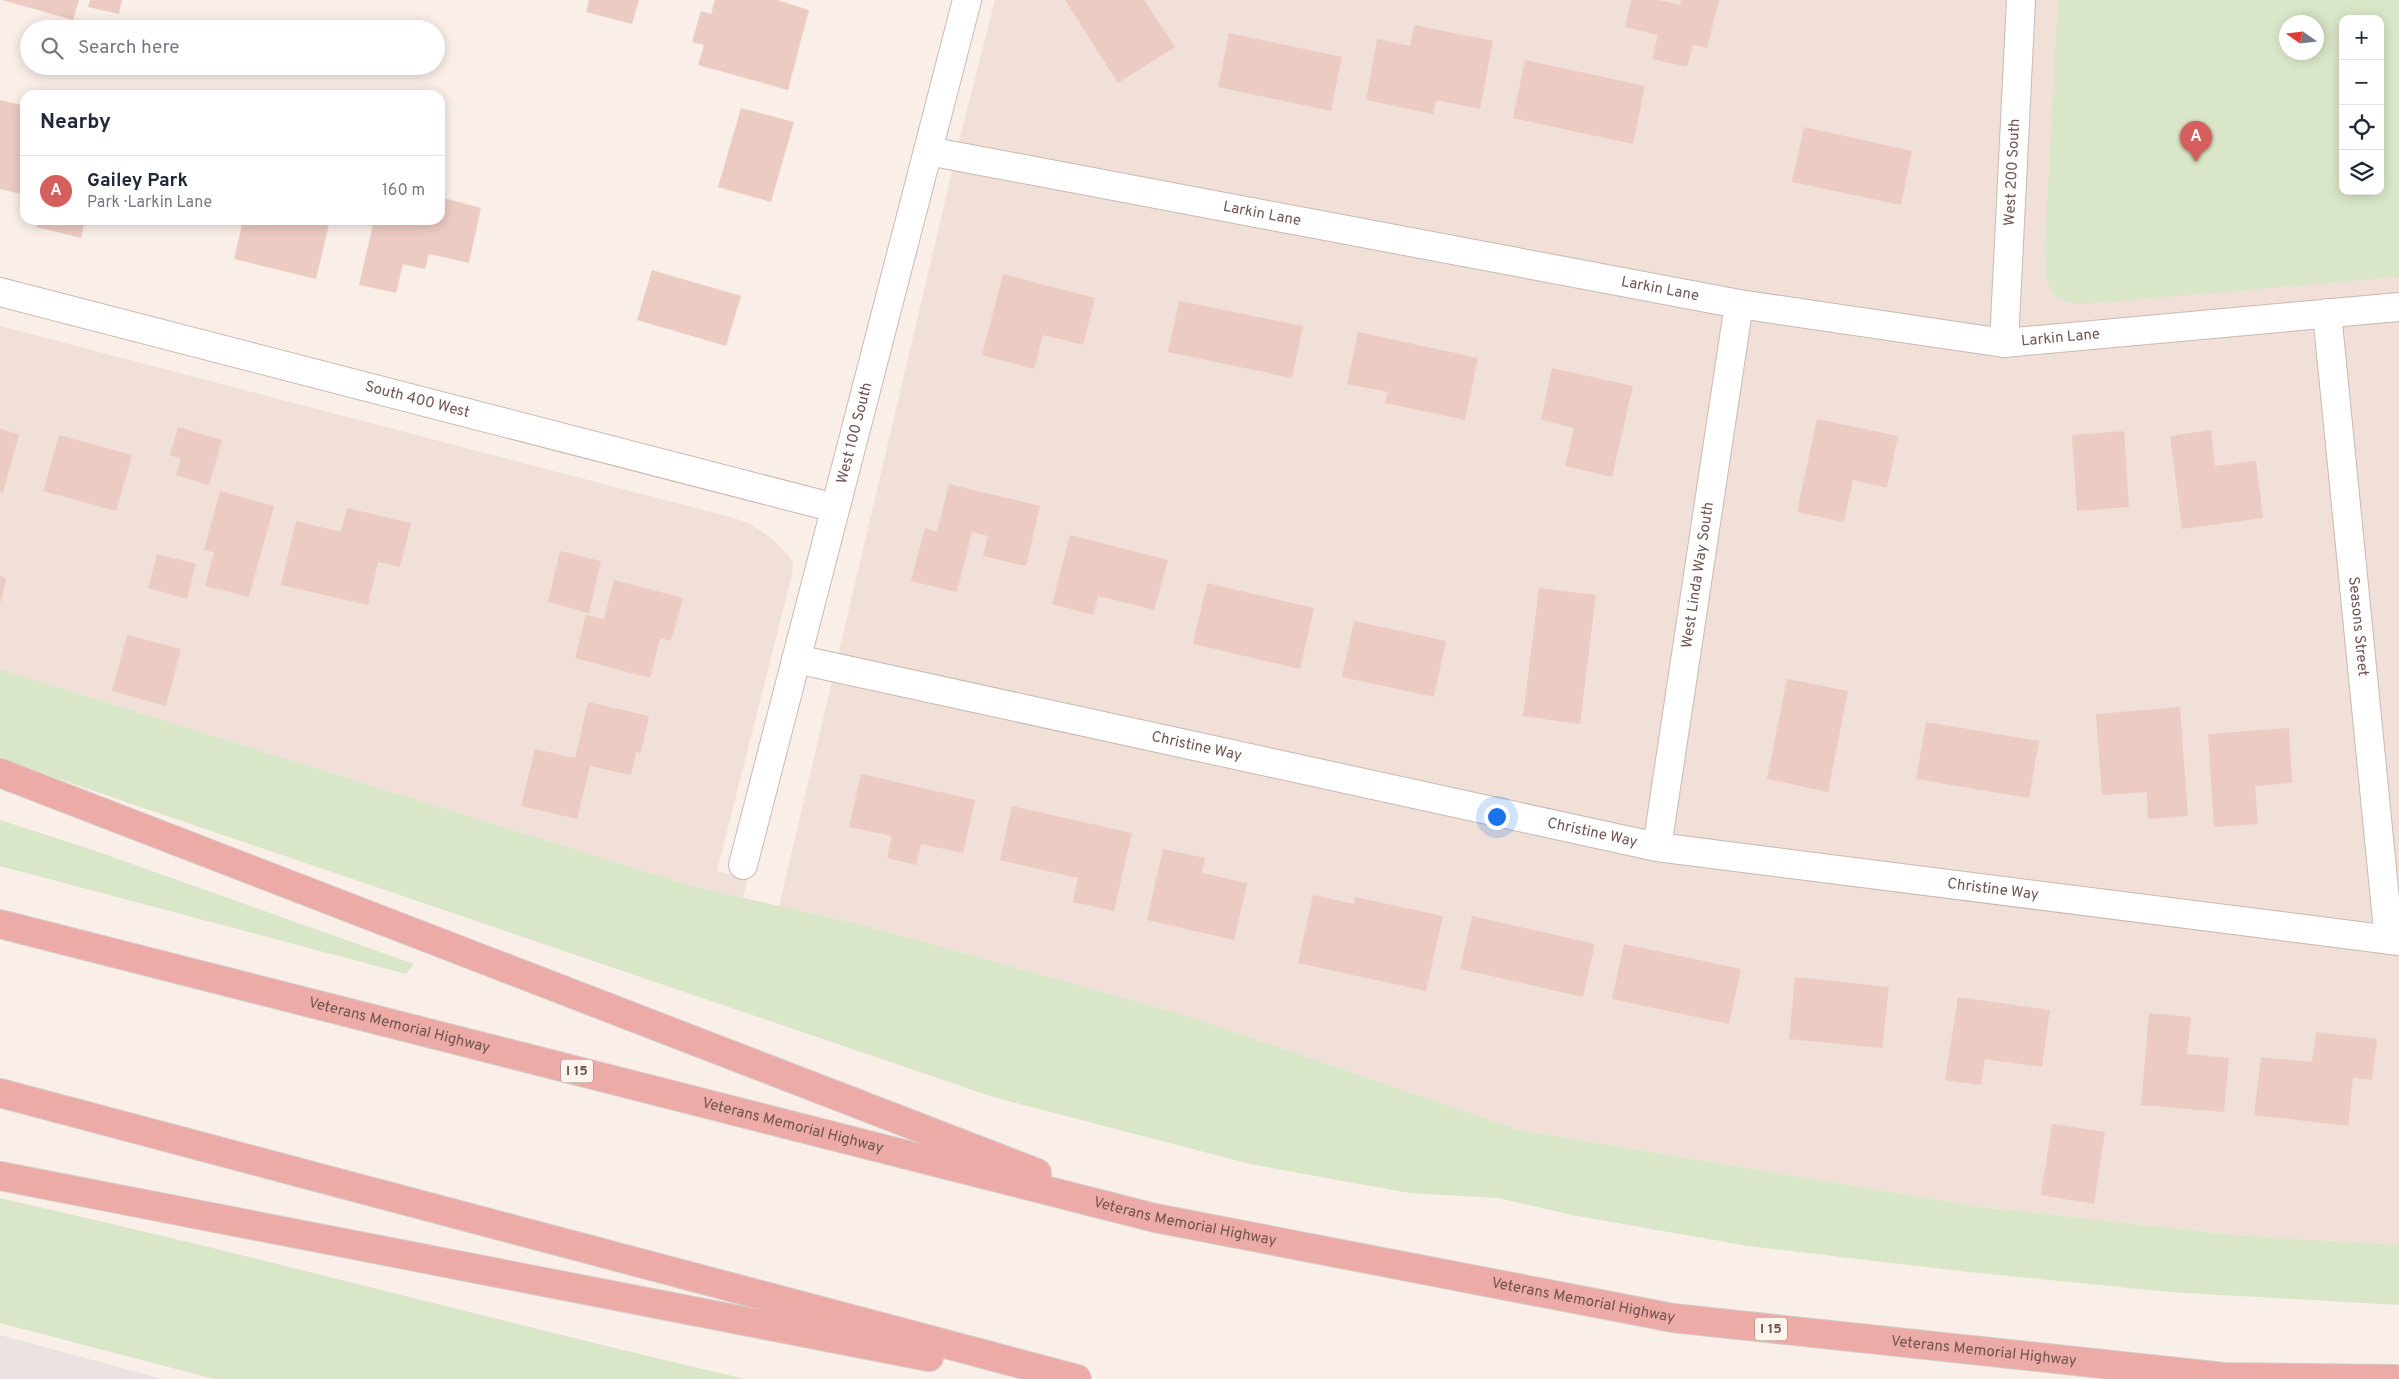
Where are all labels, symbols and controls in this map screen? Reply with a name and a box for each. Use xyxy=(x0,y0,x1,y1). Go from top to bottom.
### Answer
north arrow xyxy=(2279,15,2324,60)
map controls xyxy=(2339,15,2384,195)
button: + xyxy=(2339,15,2384,60)
search box xyxy=(20,20,445,75)
icon: search xyxy=(38,34,66,62)
text: Search here xyxy=(78,36,180,60)
button: − xyxy=(2339,60,2384,105)
button: locate xyxy=(2339,105,2384,150)
text: Nearby xyxy=(40,109,111,136)
street label: West 200 South xyxy=(2000,118,2025,226)
pin: A xyxy=(2180,121,2212,162)
button: layers xyxy=(2339,150,2384,195)
text: Gailey Park xyxy=(87,169,188,193)
text: A xyxy=(50,181,62,201)
text: 160 m xyxy=(382,181,425,201)
text: Park · Larkin Lane xyxy=(87,193,212,213)
street label: Larkin Lane xyxy=(1221,197,1303,231)
street label: Larkin Lane xyxy=(1619,272,1701,306)
street label: Larkin Lane xyxy=(2020,325,2101,351)
street label: South 400 West xyxy=(363,377,472,423)
street label: West 100 South xyxy=(833,381,877,486)
street label: West Linda Way South xyxy=(1678,501,1718,650)
street label: Seasons Street xyxy=(2344,576,2372,677)
street label: Christine Way xyxy=(1150,727,1244,766)
your location xyxy=(1484,804,1510,830)
street label: Christine Way xyxy=(1545,814,1639,852)
street label: Christine Way xyxy=(1946,874,2040,905)
street label: Veterans Memorial Highway xyxy=(306,993,492,1058)
road number: I 15 xyxy=(561,1060,593,1082)
street label: Veterans Memorial Highway xyxy=(700,1094,886,1158)
street label: Veterans Memorial Highway xyxy=(1091,1193,1278,1251)
street label: Veterans Memorial Highway xyxy=(1490,1274,1677,1328)
road number: I 15 xyxy=(1755,1318,1787,1340)
street label: Veterans Memorial Highway xyxy=(1890,1332,2078,1371)

